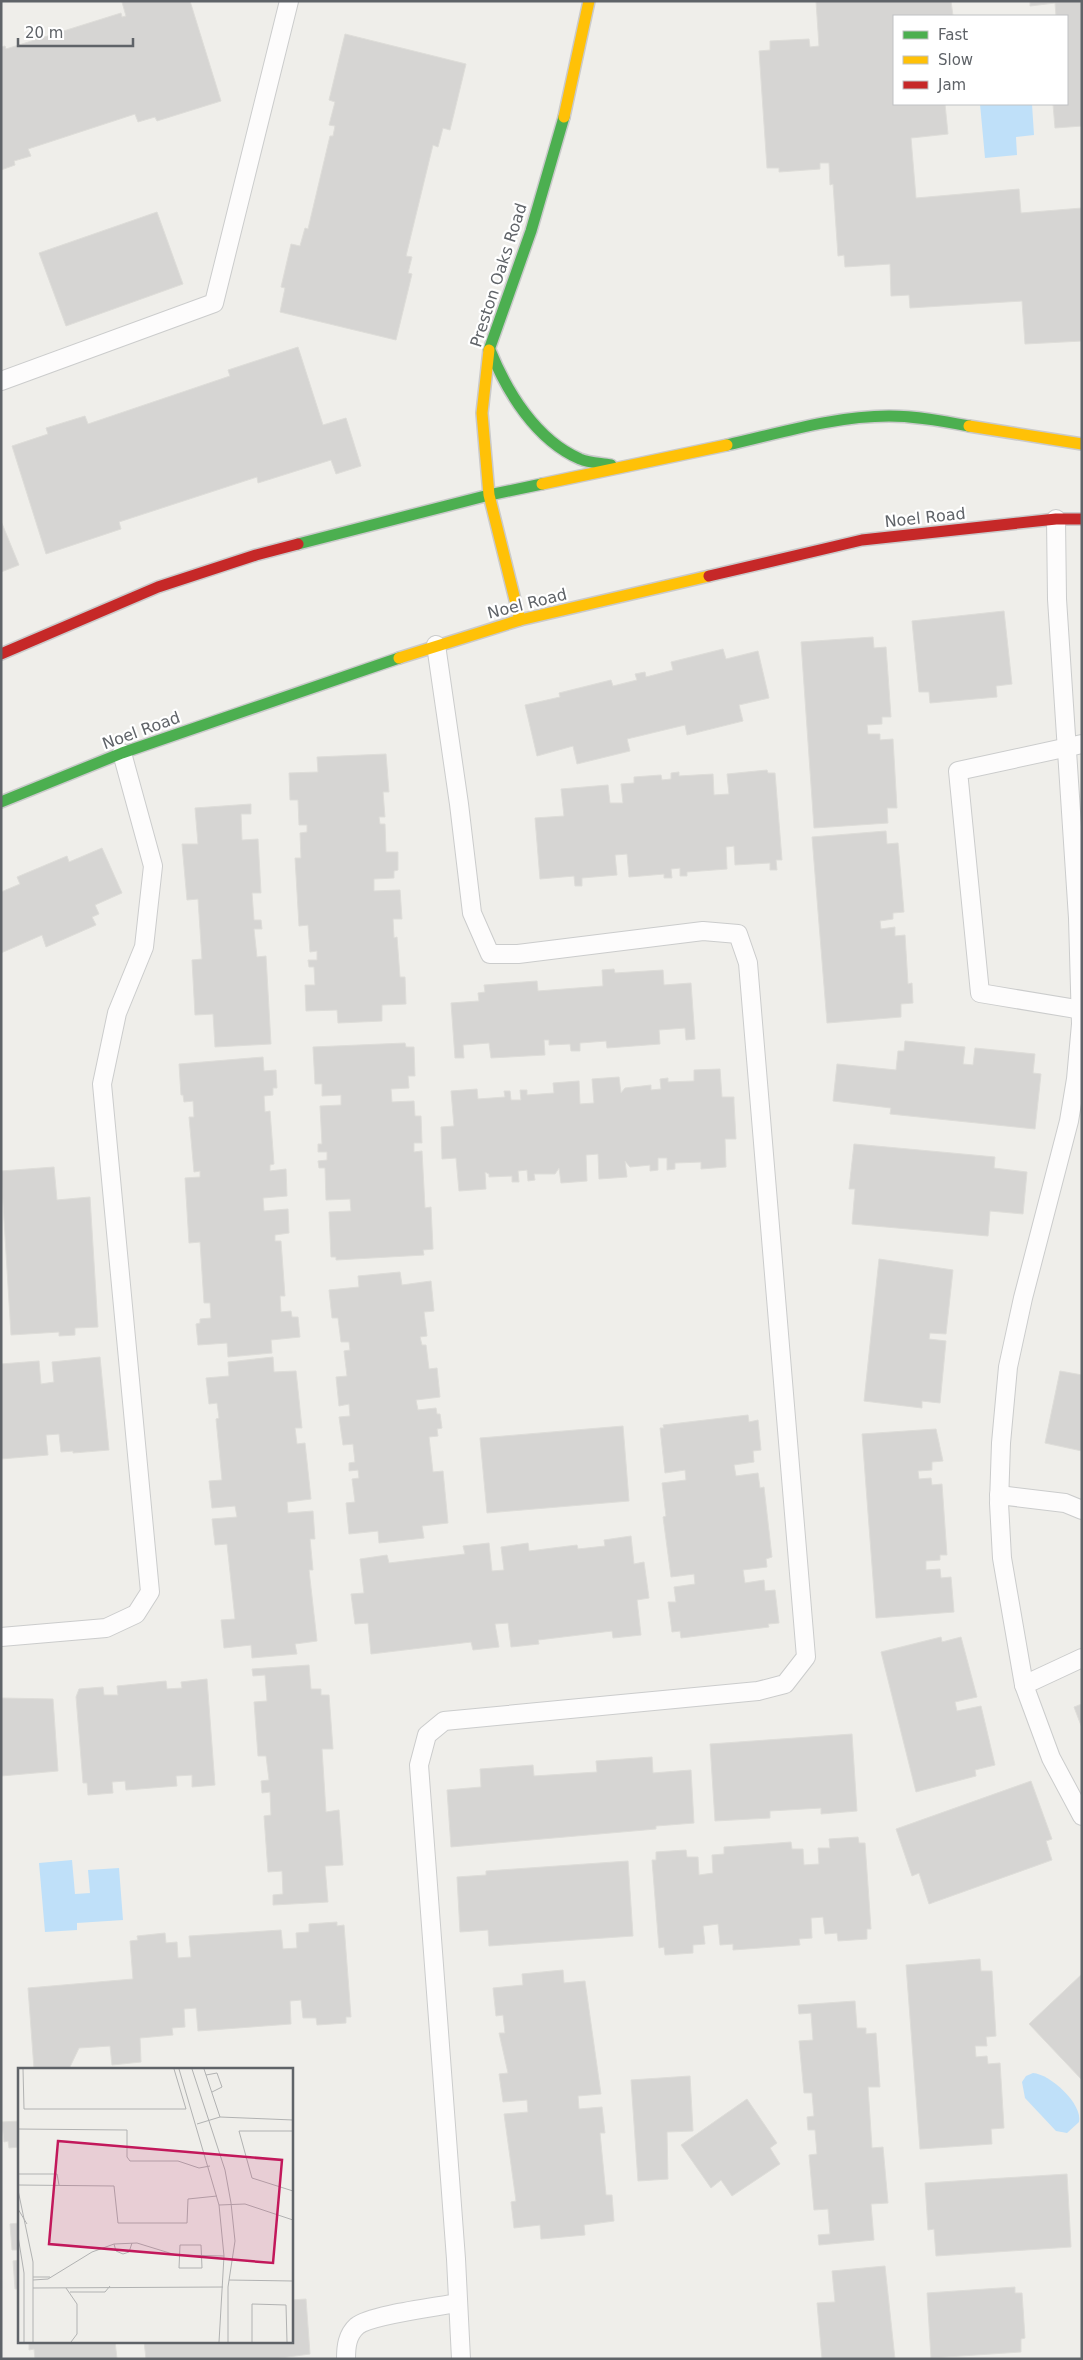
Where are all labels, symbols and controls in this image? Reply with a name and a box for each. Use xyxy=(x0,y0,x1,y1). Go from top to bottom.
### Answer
scale bar xyxy=(18,15,132,47)
legend xyxy=(893,15,1068,105)
text: 20 m xyxy=(25,24,63,42)
text: Fast xyxy=(938,26,968,44)
text: Slow xyxy=(938,51,973,69)
text: Jam xyxy=(937,76,966,94)
street label: Preston Oaks Road xyxy=(466,201,531,350)
street label: Noel Road xyxy=(884,504,966,531)
street label: Noel Road xyxy=(485,584,569,623)
street label: Noel Road xyxy=(100,708,183,753)
inset map xyxy=(18,2068,292,2342)

